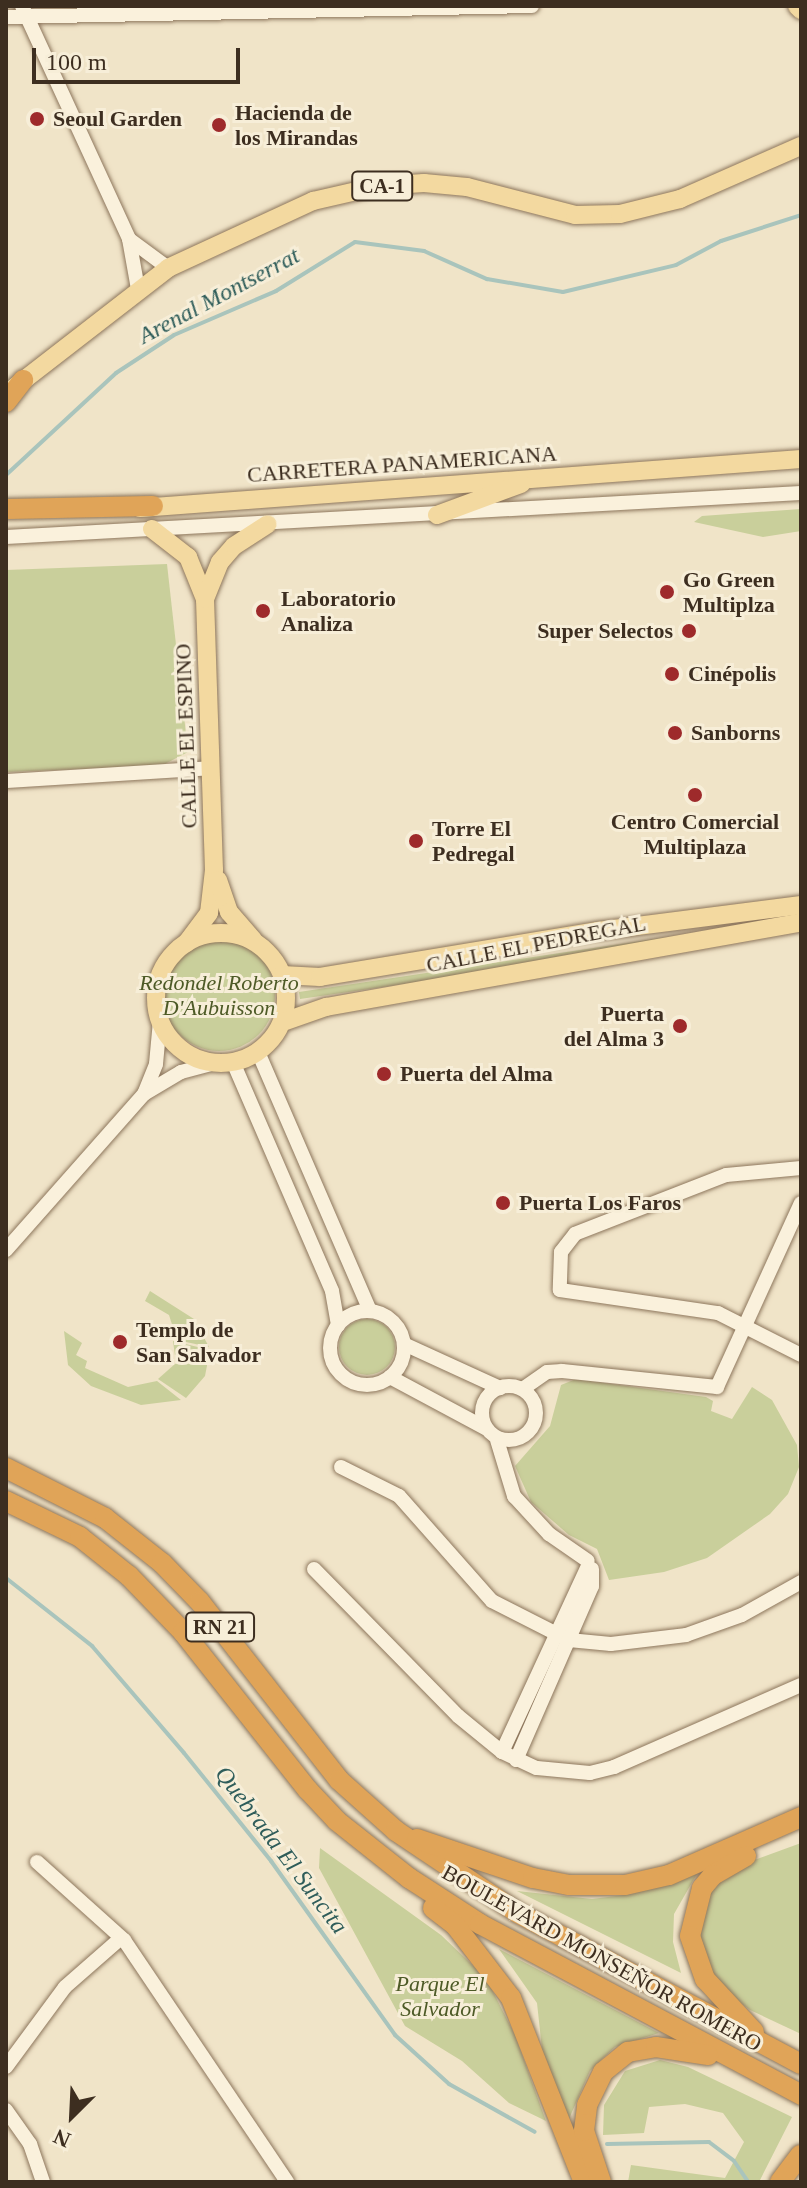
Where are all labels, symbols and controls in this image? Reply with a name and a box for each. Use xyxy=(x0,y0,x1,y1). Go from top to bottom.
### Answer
scale bar xyxy=(36,32,244,82)
text: 100 m xyxy=(46,49,107,75)
place label: Hacienda de los Mirandas xyxy=(235,99,358,150)
place label: Seoul Garden xyxy=(53,106,182,132)
marker: Seoul Garden xyxy=(28,110,46,128)
marker: Hacienda de los Mirandas xyxy=(210,116,228,134)
road number: CA-1 xyxy=(350,170,414,202)
water label: Arenal Montserrat xyxy=(133,241,305,351)
street label: CARRETERA PANAMERICANA xyxy=(246,440,558,488)
place label: Go Green Multiplza xyxy=(683,566,775,618)
marker: Go Green Multiplza xyxy=(658,583,676,601)
place label: Laboratorio Analiza xyxy=(281,585,396,636)
marker: Laboratorio Analiza xyxy=(252,600,274,622)
place label: Super Selectos xyxy=(537,618,673,644)
marker: Super Selectos xyxy=(680,622,698,640)
street label: CALLE EL ESPINO xyxy=(170,643,202,829)
place label: Cinépolis xyxy=(688,661,776,687)
marker: Cinépolis xyxy=(663,665,681,683)
place label: Sanborns xyxy=(691,720,780,746)
marker: Sanborns xyxy=(666,724,684,742)
marker: Centro Comercial Multiplaza xyxy=(686,786,704,804)
place label: Centro Comercial Multiplaza xyxy=(611,808,779,860)
place label: Torre El Pedregal xyxy=(432,815,515,866)
marker: Torre El Pedregal xyxy=(407,832,425,850)
street label: CALLE EL PEDREGAL xyxy=(424,910,648,978)
park label: Redondel Roberto D'Aubuisson xyxy=(139,969,299,1020)
place label: Puerta del Alma 3 xyxy=(563,1000,664,1052)
marker: Puerta del Alma 3 xyxy=(671,1017,689,1035)
place label: Puerta del Alma xyxy=(400,1061,554,1087)
marker: Puerta del Alma xyxy=(375,1065,393,1083)
place label: Puerta Los Faros xyxy=(519,1190,681,1216)
marker: Puerta Los Faros xyxy=(494,1194,512,1212)
place label: Templo de San Salvador xyxy=(136,1316,261,1368)
marker: Templo de San Salvador xyxy=(111,1333,129,1351)
road number: RN 21 xyxy=(184,1611,256,1643)
water label: Quebrada El Suncita xyxy=(209,1760,353,1940)
street label: BOULEVARD MONSEÑOR ROMERO xyxy=(438,1859,766,2057)
park label: Parque El Salvador xyxy=(396,1970,484,2022)
north arrow xyxy=(32,2076,112,2156)
text: N xyxy=(50,2124,74,2153)

